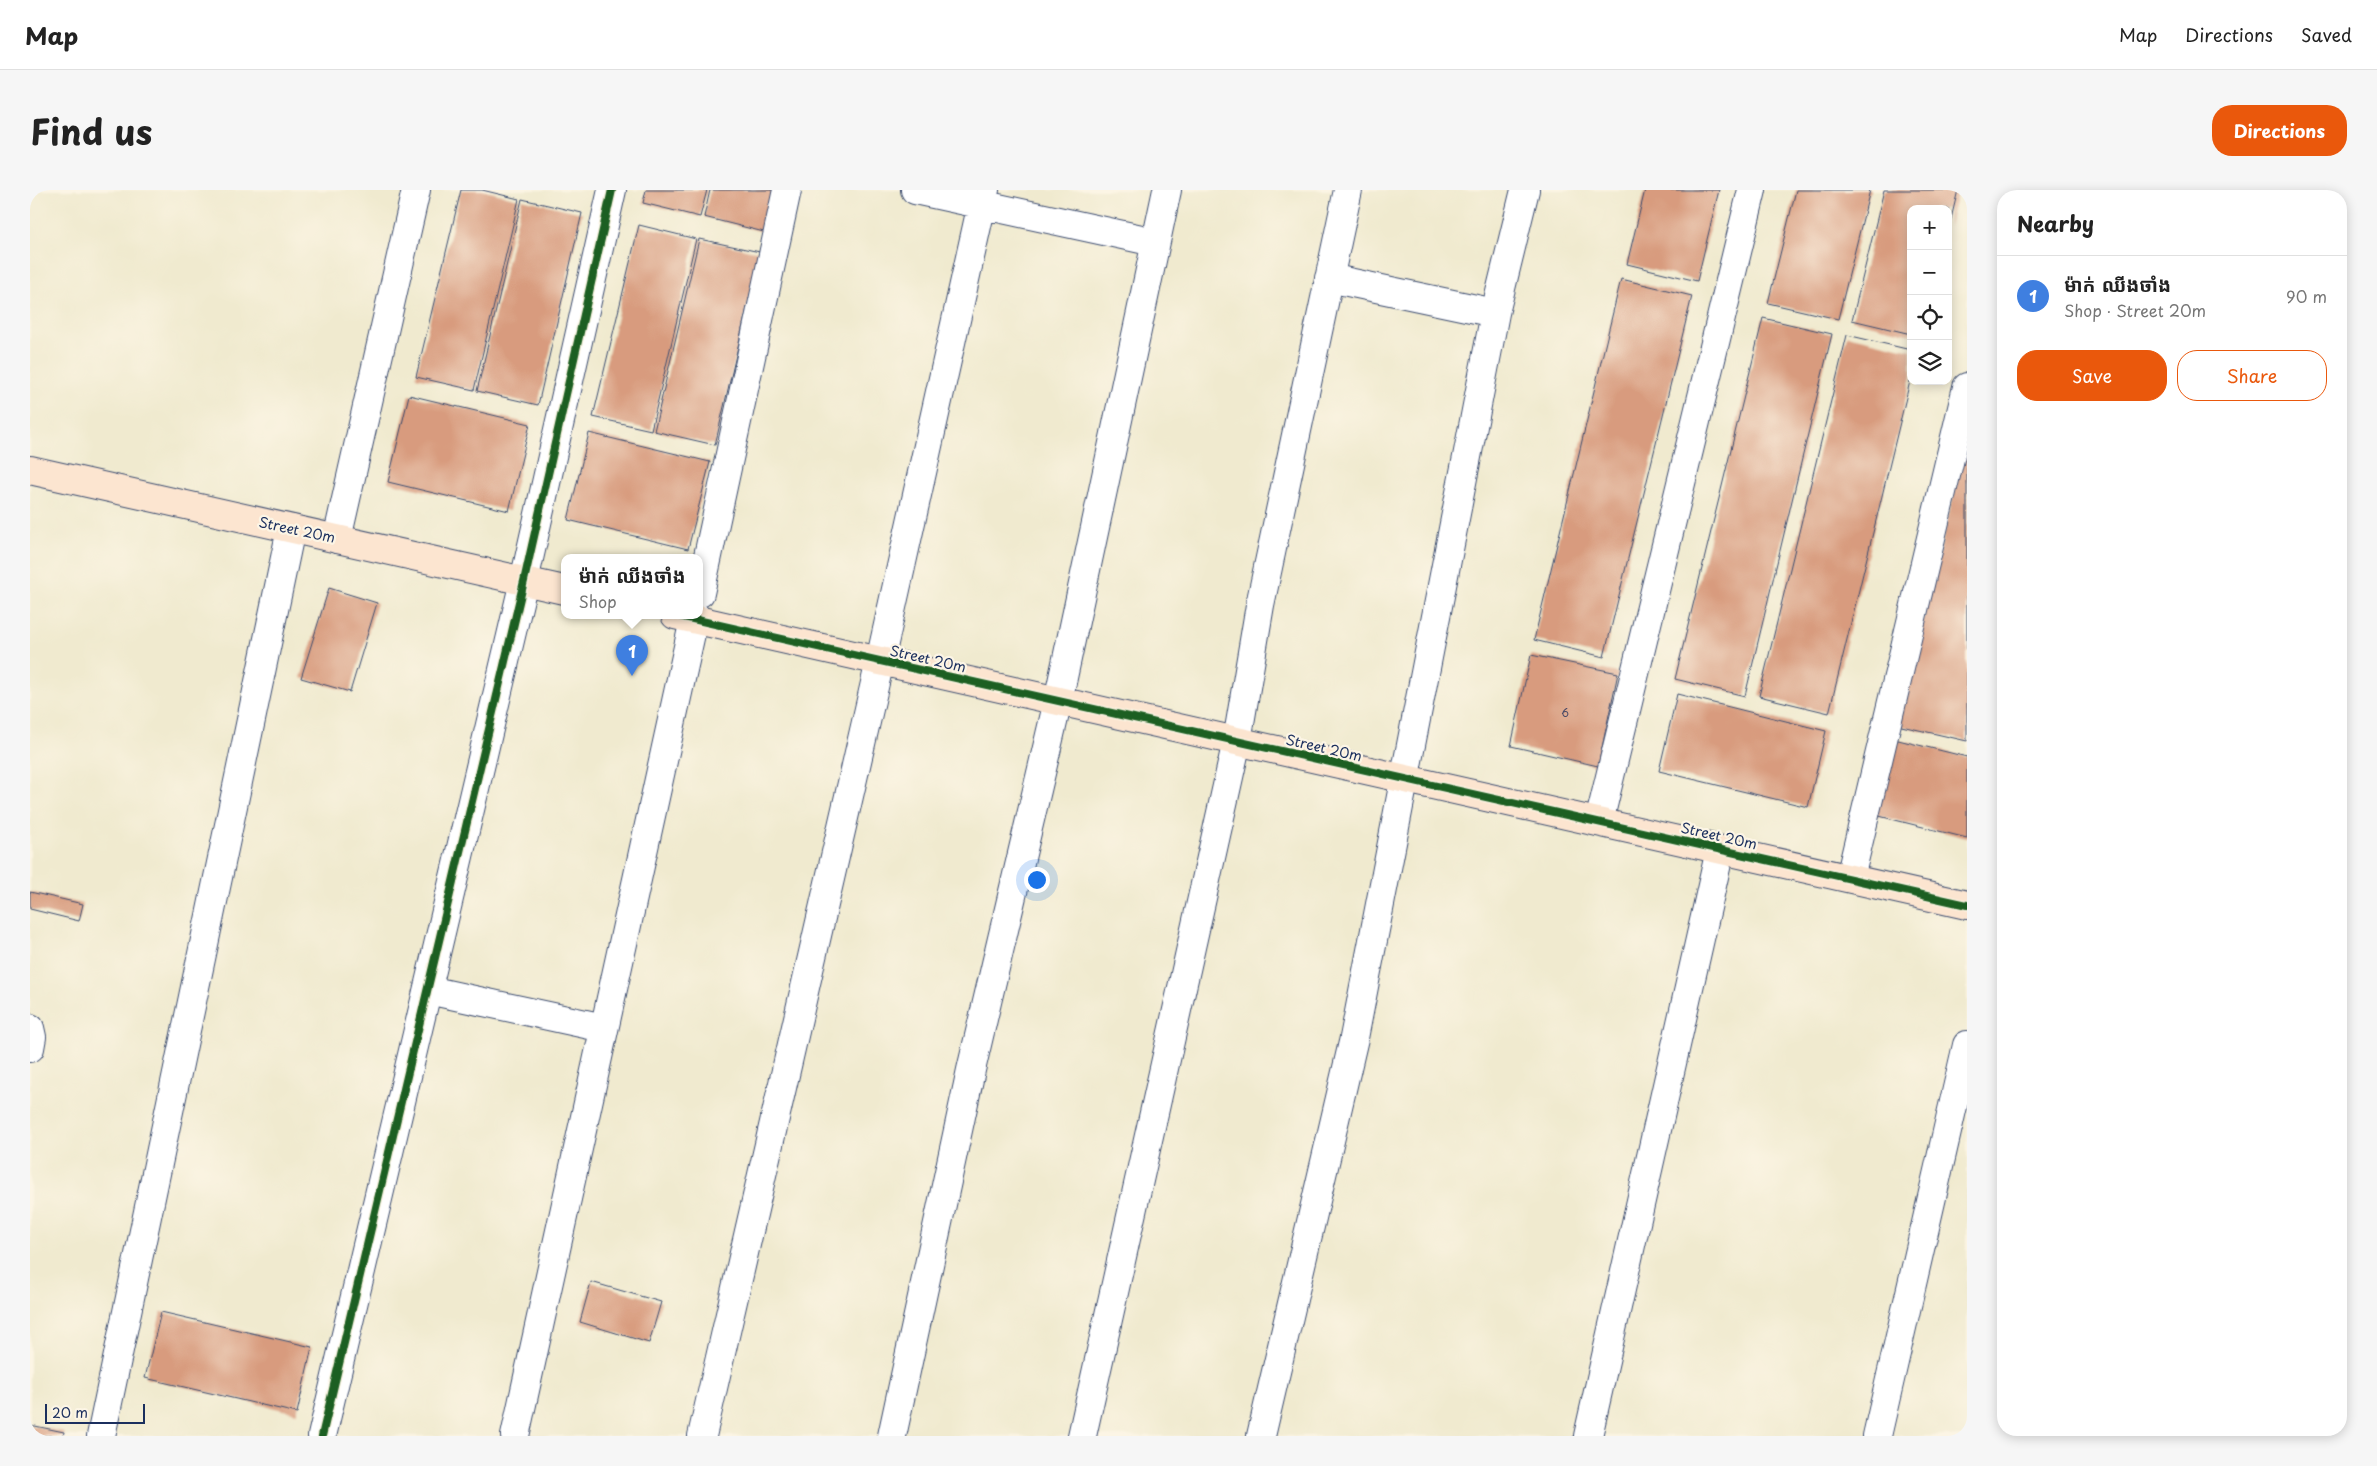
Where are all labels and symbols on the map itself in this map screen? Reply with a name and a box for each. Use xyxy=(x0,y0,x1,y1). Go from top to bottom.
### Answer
street label: Street 20m xyxy=(257,511,337,548)
pin: 1 xyxy=(616,635,648,676)
street label: Street 20m xyxy=(888,640,968,677)
house number: 6 xyxy=(1561,704,1569,721)
street label: Street 20m xyxy=(1284,729,1364,766)
street label: Street 20m xyxy=(1679,817,1759,854)
your location xyxy=(1024,867,1050,893)
scale bar xyxy=(45,1401,145,1424)

